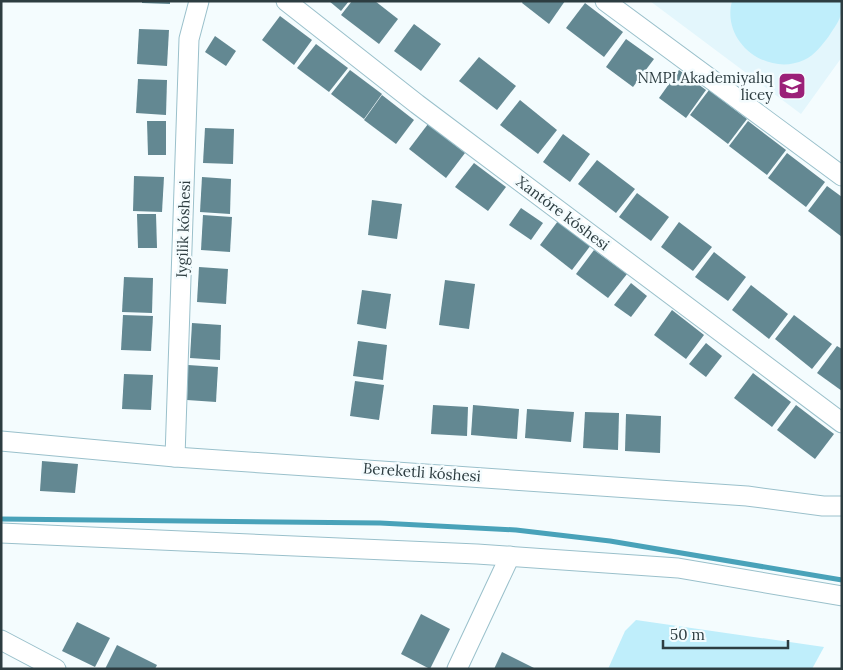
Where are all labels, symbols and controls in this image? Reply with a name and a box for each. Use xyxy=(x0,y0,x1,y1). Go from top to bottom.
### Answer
place label: NMPI Akademiyalıq licey xyxy=(637,68,773,104)
school or university icon: NMPI Akademiyalıq licey xyxy=(777,71,807,101)
street label: Xantóre kóshesi xyxy=(513,172,613,254)
street label: Iygilik kóshesi xyxy=(172,180,194,278)
street label: Bereketli kóshesi xyxy=(363,458,481,486)
scale bar xyxy=(663,618,788,650)
text: 50 m xyxy=(670,625,705,644)

